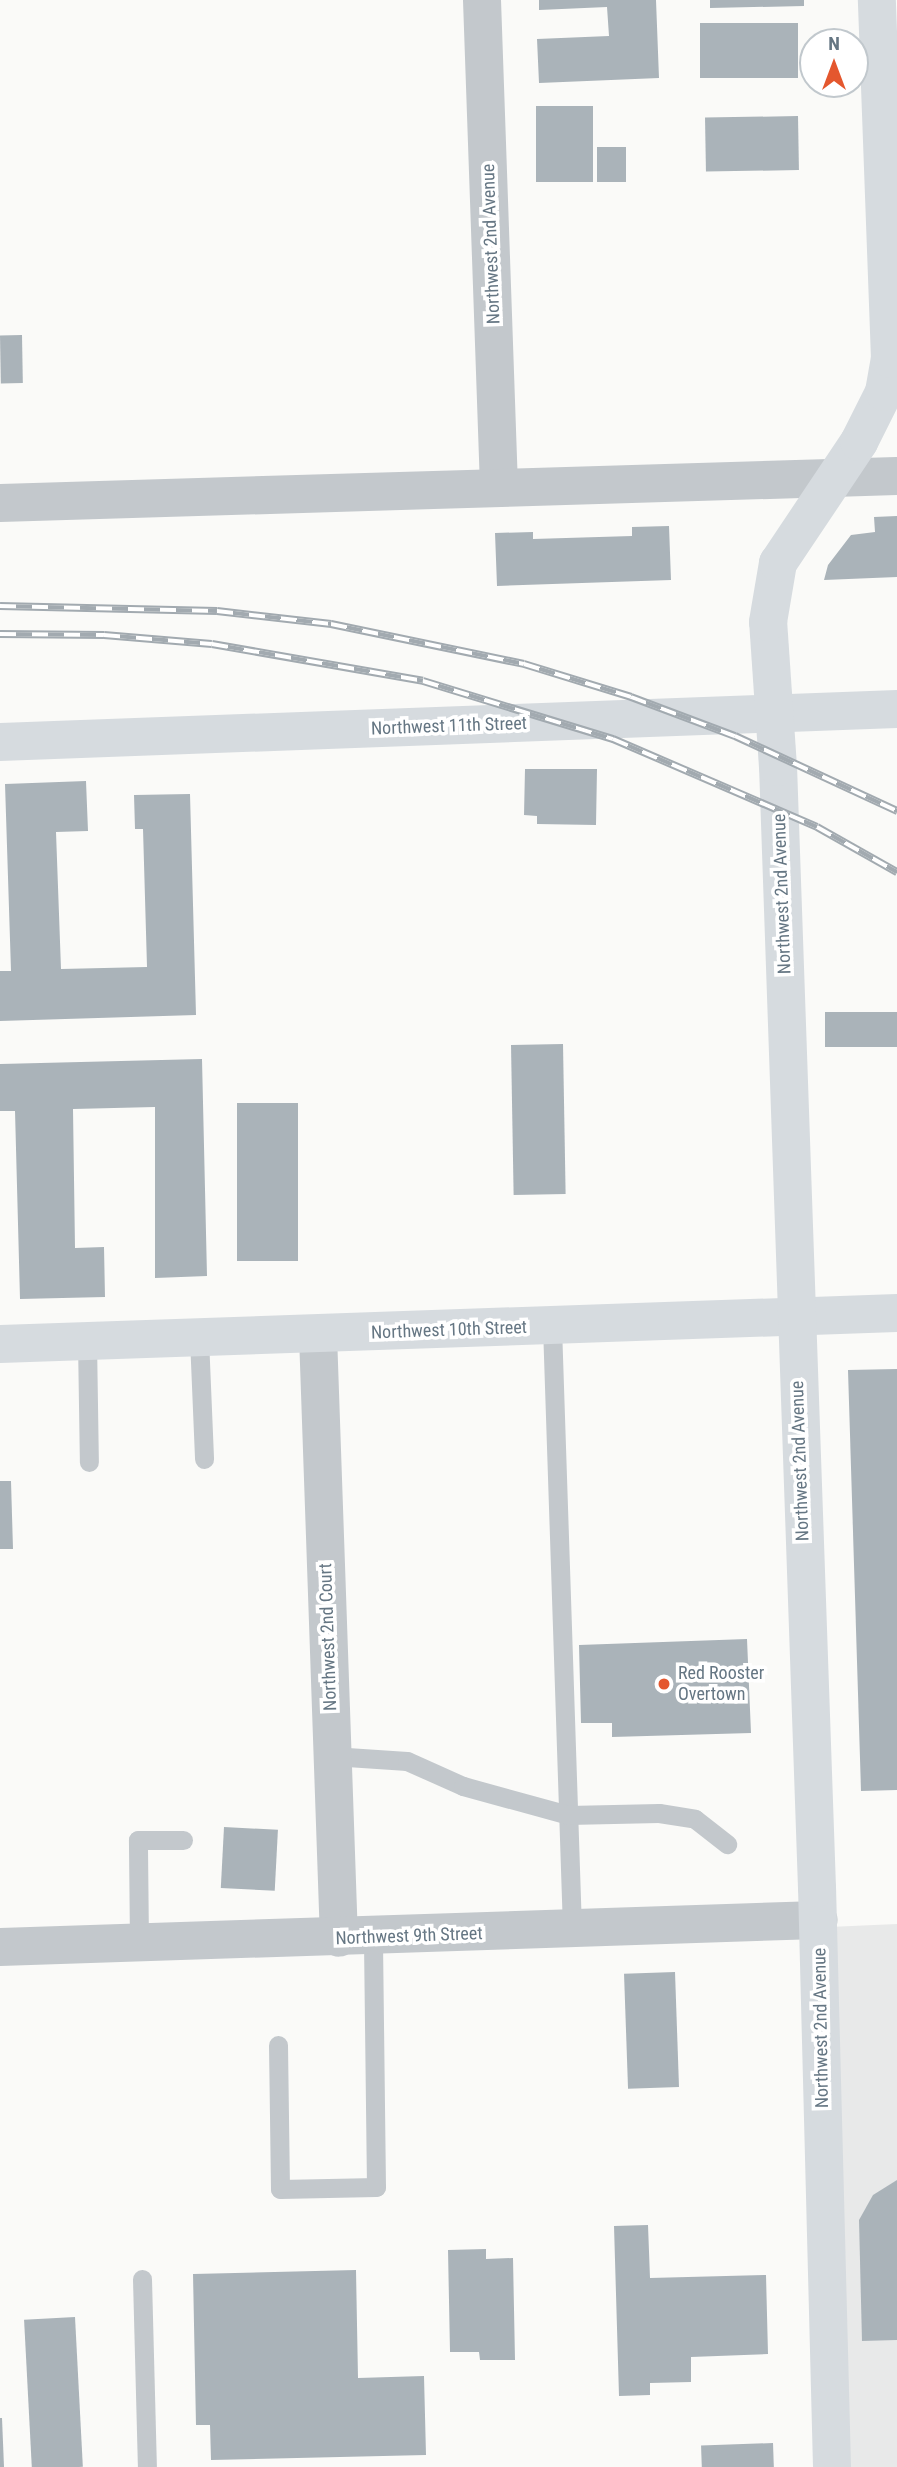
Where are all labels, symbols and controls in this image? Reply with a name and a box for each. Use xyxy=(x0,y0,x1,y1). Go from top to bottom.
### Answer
north arrow xyxy=(799,28,869,98)
text: N xyxy=(828,32,840,55)
street label: Northwest 2nd Avenue xyxy=(477,163,505,325)
street label: Northwest 11th Street xyxy=(371,712,527,740)
street label: Northwest 2nd Avenue xyxy=(768,813,796,975)
street label: Northwest 10th Street xyxy=(371,1316,527,1344)
street label: Northwest 2nd Avenue xyxy=(786,1380,814,1542)
street label: Northwest 2nd Court xyxy=(315,1563,341,1711)
place label: Red Rooster Overtown xyxy=(678,1663,764,1706)
marker: Red Rooster Overtown xyxy=(656,1676,672,1692)
street label: Northwest 9th Street xyxy=(335,1923,483,1949)
street label: Northwest 2nd Avenue xyxy=(809,1948,833,2108)

